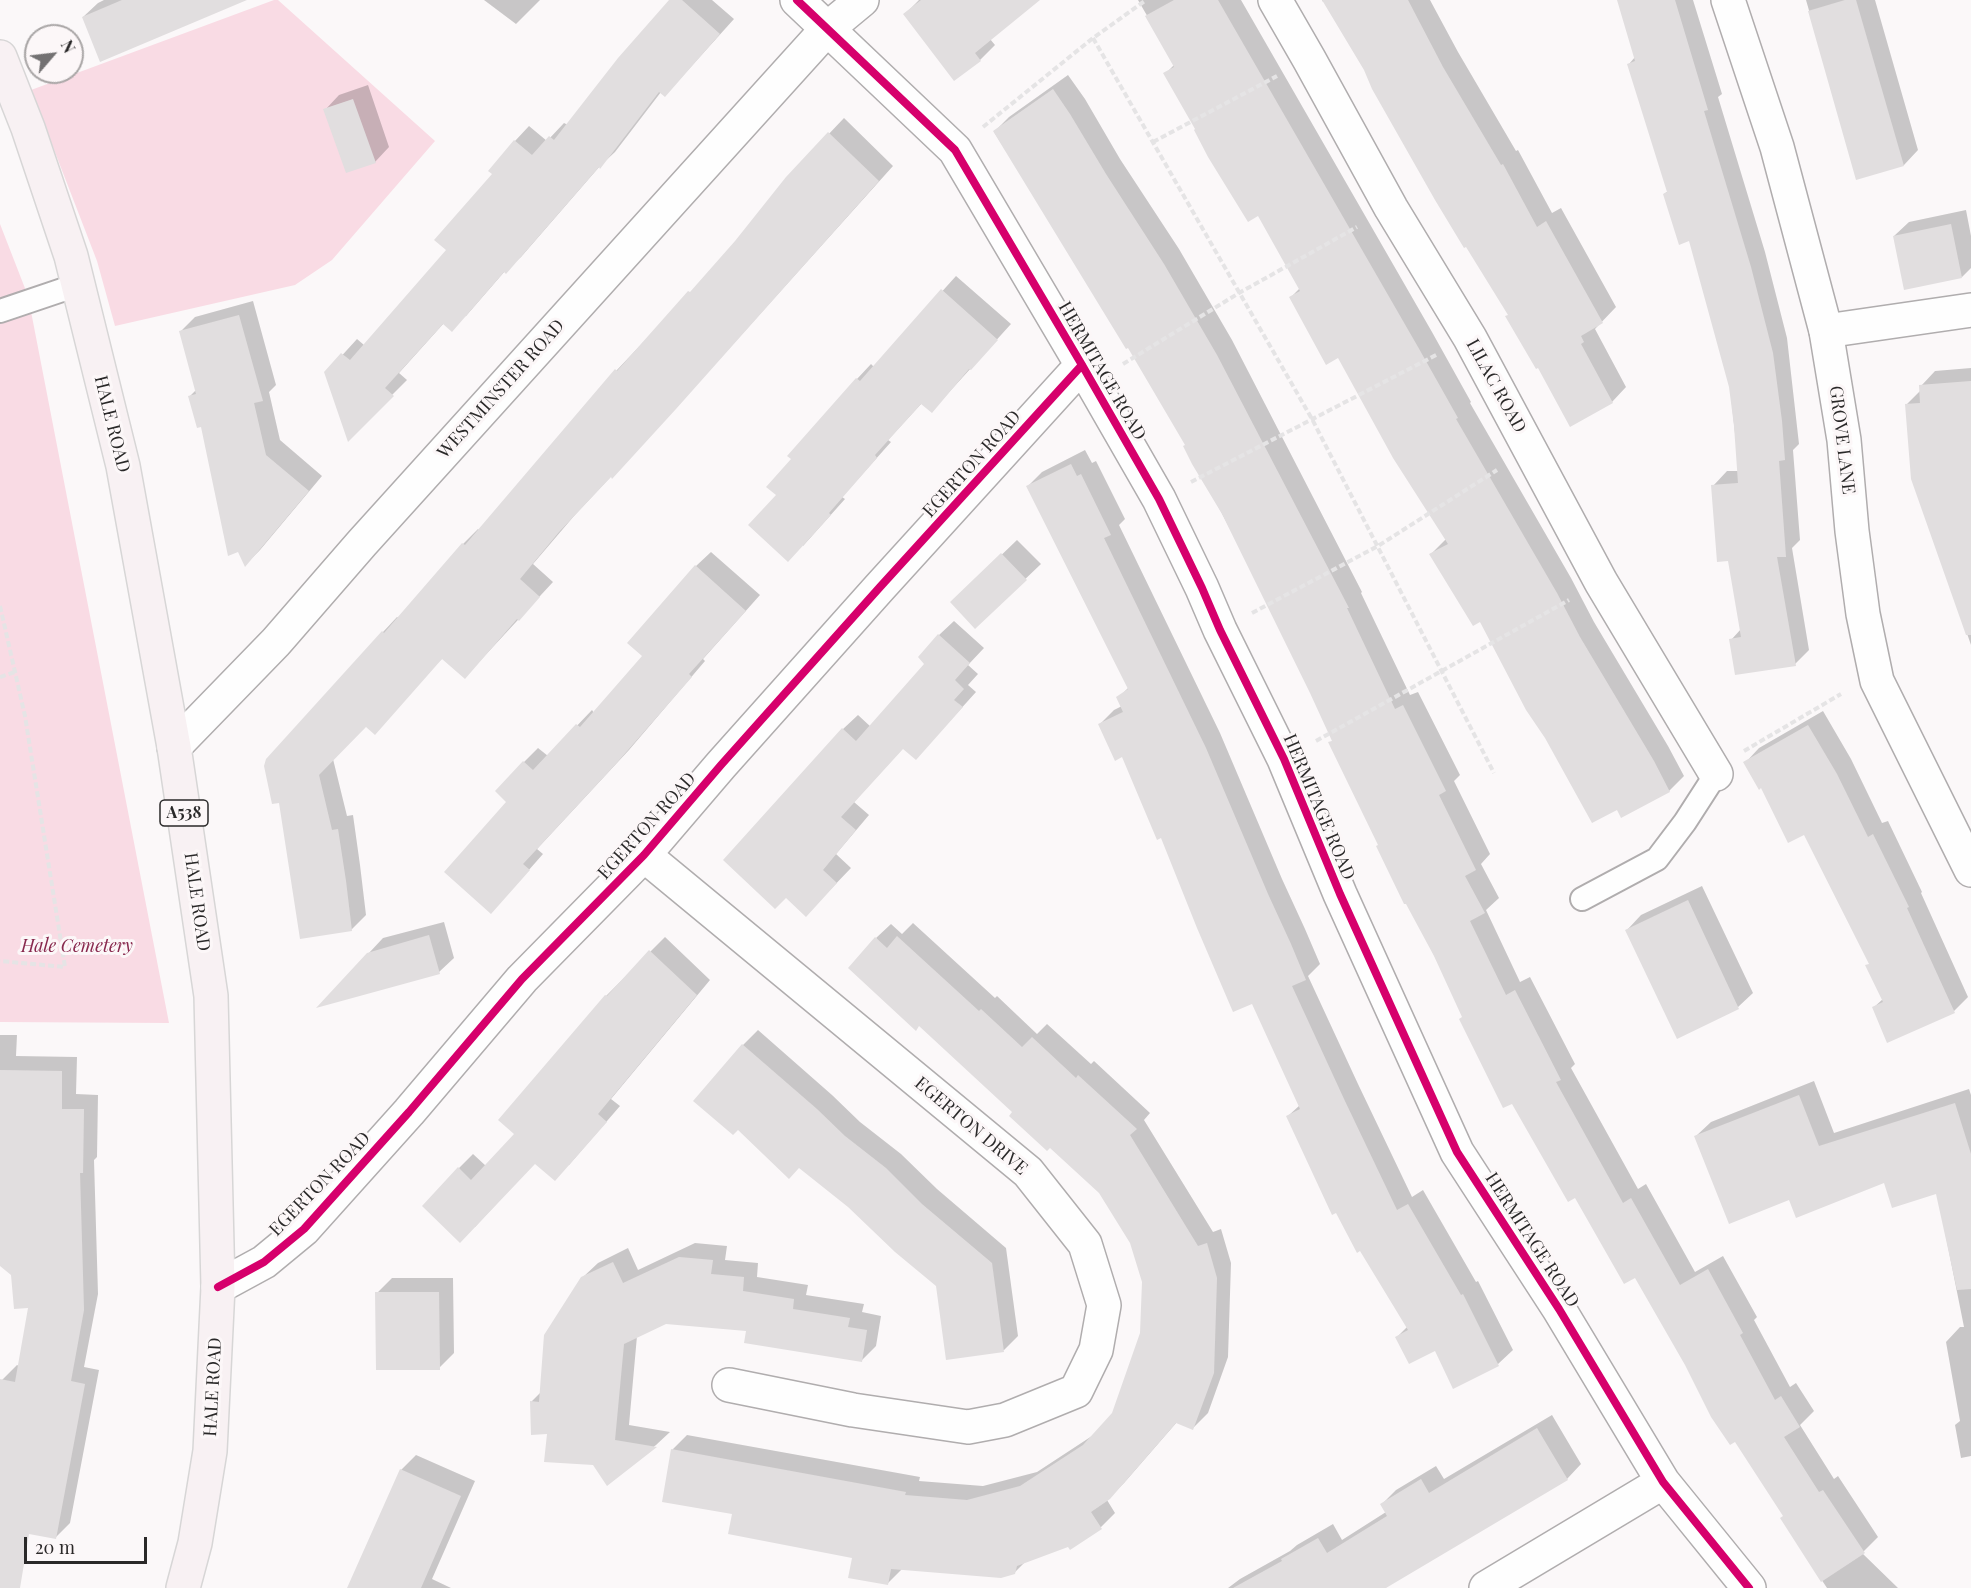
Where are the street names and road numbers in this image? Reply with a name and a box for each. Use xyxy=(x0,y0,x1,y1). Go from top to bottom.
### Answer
street label: HERMITAGE ROAD xyxy=(1054,298,1150,444)
street label: WESTMINSTER ROAD xyxy=(433,315,569,463)
street label: LILAC ROAD xyxy=(1461,335,1531,437)
street label: HALE ROAD xyxy=(90,373,134,475)
street label: GROVE LANE xyxy=(1825,384,1859,496)
street label: EGERTON ROAD xyxy=(918,406,1026,522)
street label: HERMITAGE ROAD xyxy=(1279,731,1359,883)
street label: EGERTON ROAD xyxy=(593,768,701,884)
road number: A538 xyxy=(160,800,208,826)
street label: HALE ROAD xyxy=(179,851,215,953)
street label: EGERTON DRIVE xyxy=(910,1073,1032,1179)
street label: EGERTON ROAD xyxy=(265,1127,375,1241)
street label: HERMITAGE ROAD xyxy=(1480,1169,1584,1311)
street label: HALE ROAD xyxy=(200,1337,226,1437)

